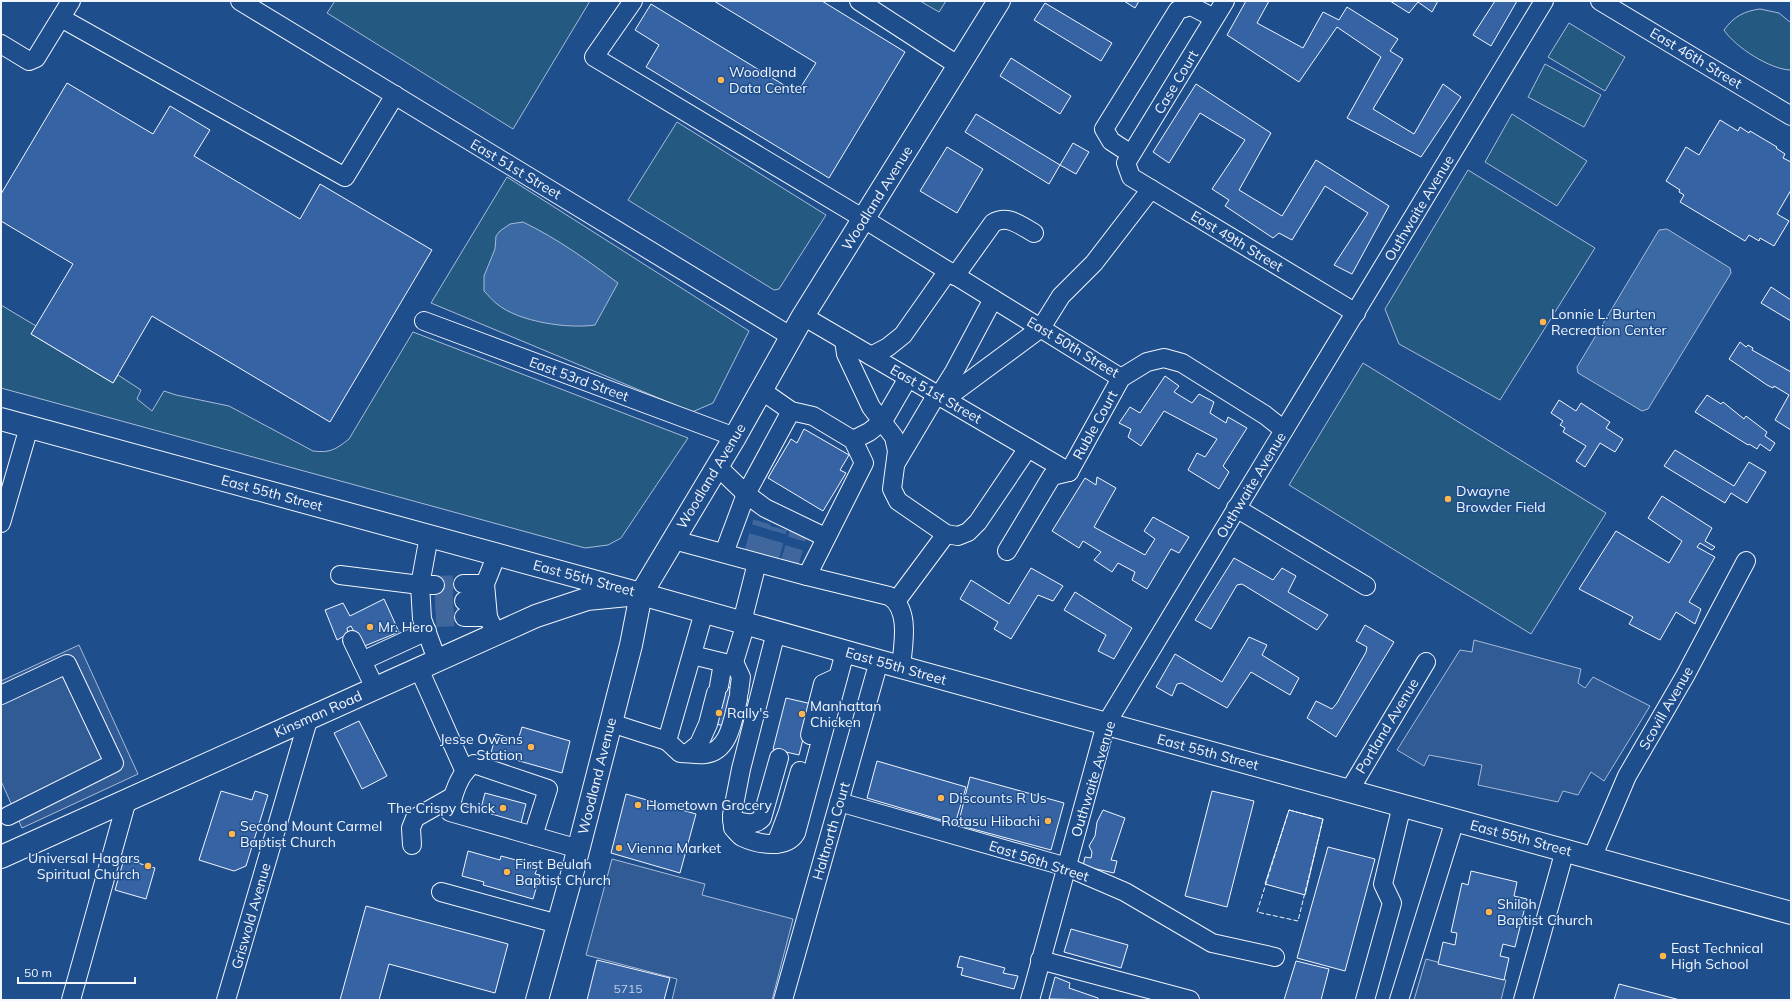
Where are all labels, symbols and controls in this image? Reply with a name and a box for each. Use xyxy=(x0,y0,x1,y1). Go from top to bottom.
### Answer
street label: East 46th Street xyxy=(1647,23,1745,93)
street label: Case Court xyxy=(1150,47,1202,117)
place label: Woodland Data Center xyxy=(729,63,808,97)
marker: Woodland Data Center xyxy=(716,75,726,85)
street label: East 51st Street xyxy=(467,135,565,203)
street label: Woodland Avenue xyxy=(838,142,916,254)
street label: Outhwaite Avenue xyxy=(1380,152,1458,264)
street label: East 49th Street xyxy=(1188,206,1286,276)
place label: Lonnie L. Burten Recreation Center xyxy=(1551,305,1668,339)
street label: East 50th Street xyxy=(1024,312,1122,382)
marker: Lonnie L. Burten Recreation Center xyxy=(1538,317,1548,327)
street label: East 53rd Street xyxy=(527,353,631,405)
street label: East 51st Street xyxy=(887,360,985,428)
street label: Ruble Court xyxy=(1069,387,1121,463)
street label: Woodland Avenue xyxy=(672,420,750,532)
street label: Outhwaite Avenue xyxy=(1212,429,1290,541)
street label: East 55th Street xyxy=(219,471,325,515)
place label: Dwayne Browder Field xyxy=(1456,482,1546,516)
marker: Dwayne Browder Field xyxy=(1443,494,1453,504)
street label: East 55th Street xyxy=(531,556,637,600)
place label: Mr. Hero xyxy=(378,618,433,636)
marker: Mr. Hero xyxy=(365,622,375,632)
street label: East 55th Street xyxy=(843,643,949,689)
street label: Scovill Avenue xyxy=(1635,663,1697,753)
street label: Portland Avenue xyxy=(1351,675,1423,777)
street label: Kinsman Road xyxy=(271,687,365,741)
place label: Manhattan Chicken xyxy=(810,697,881,731)
place label: Rally's xyxy=(727,704,769,722)
marker: Rally's xyxy=(714,708,724,718)
marker: Manhattan Chicken xyxy=(797,709,807,719)
street label: Woodland Avenue xyxy=(574,716,620,836)
street label: Outhwaite Avenue xyxy=(1067,719,1119,839)
place label: Jesse Owens Station xyxy=(440,730,523,764)
street label: East 55th Street xyxy=(1155,730,1261,774)
marker: Jesse Owens Station xyxy=(526,742,536,752)
street label: Haltnorth Court xyxy=(808,780,854,882)
place label: Discounts R Us xyxy=(949,789,1047,807)
marker: Discounts R Us xyxy=(936,793,946,803)
place label: Hometown Grocery xyxy=(646,796,772,814)
place label: The Crispy Chick xyxy=(387,799,496,817)
marker: Hometown Grocery xyxy=(633,800,643,810)
marker: The Crispy Chick xyxy=(498,803,508,813)
place label: Rotasu Hibachi xyxy=(941,812,1040,830)
marker: Rotasu Hibachi xyxy=(1043,816,1053,826)
street label: East 55th Street xyxy=(1468,816,1574,860)
place label: Second Mount Carmel Baptist Church xyxy=(240,817,382,851)
marker: Second Mount Carmel Baptist Church xyxy=(227,829,237,839)
street label: East 56th Street xyxy=(987,836,1091,886)
place label: Vienna Market xyxy=(627,839,721,857)
marker: Vienna Market xyxy=(614,843,624,853)
place label: Universal Hagars Spiritual Church xyxy=(28,849,140,883)
place label: First Beulah Baptist Church xyxy=(515,855,611,889)
marker: Universal Hagars Spiritual Church xyxy=(143,861,153,871)
street label: Griswold Avenue xyxy=(227,861,275,971)
marker: First Beulah Baptist Church xyxy=(502,867,512,877)
place label: Shiloh Baptist Church xyxy=(1497,895,1593,929)
marker: Shiloh Baptist Church xyxy=(1484,907,1494,917)
place label: East Technical High School xyxy=(1671,939,1763,973)
marker: East Technical High School xyxy=(1658,951,1668,961)
scale bar xyxy=(18,959,135,985)
text: 50 m xyxy=(24,965,52,980)
house number: 5715 xyxy=(614,981,642,996)

